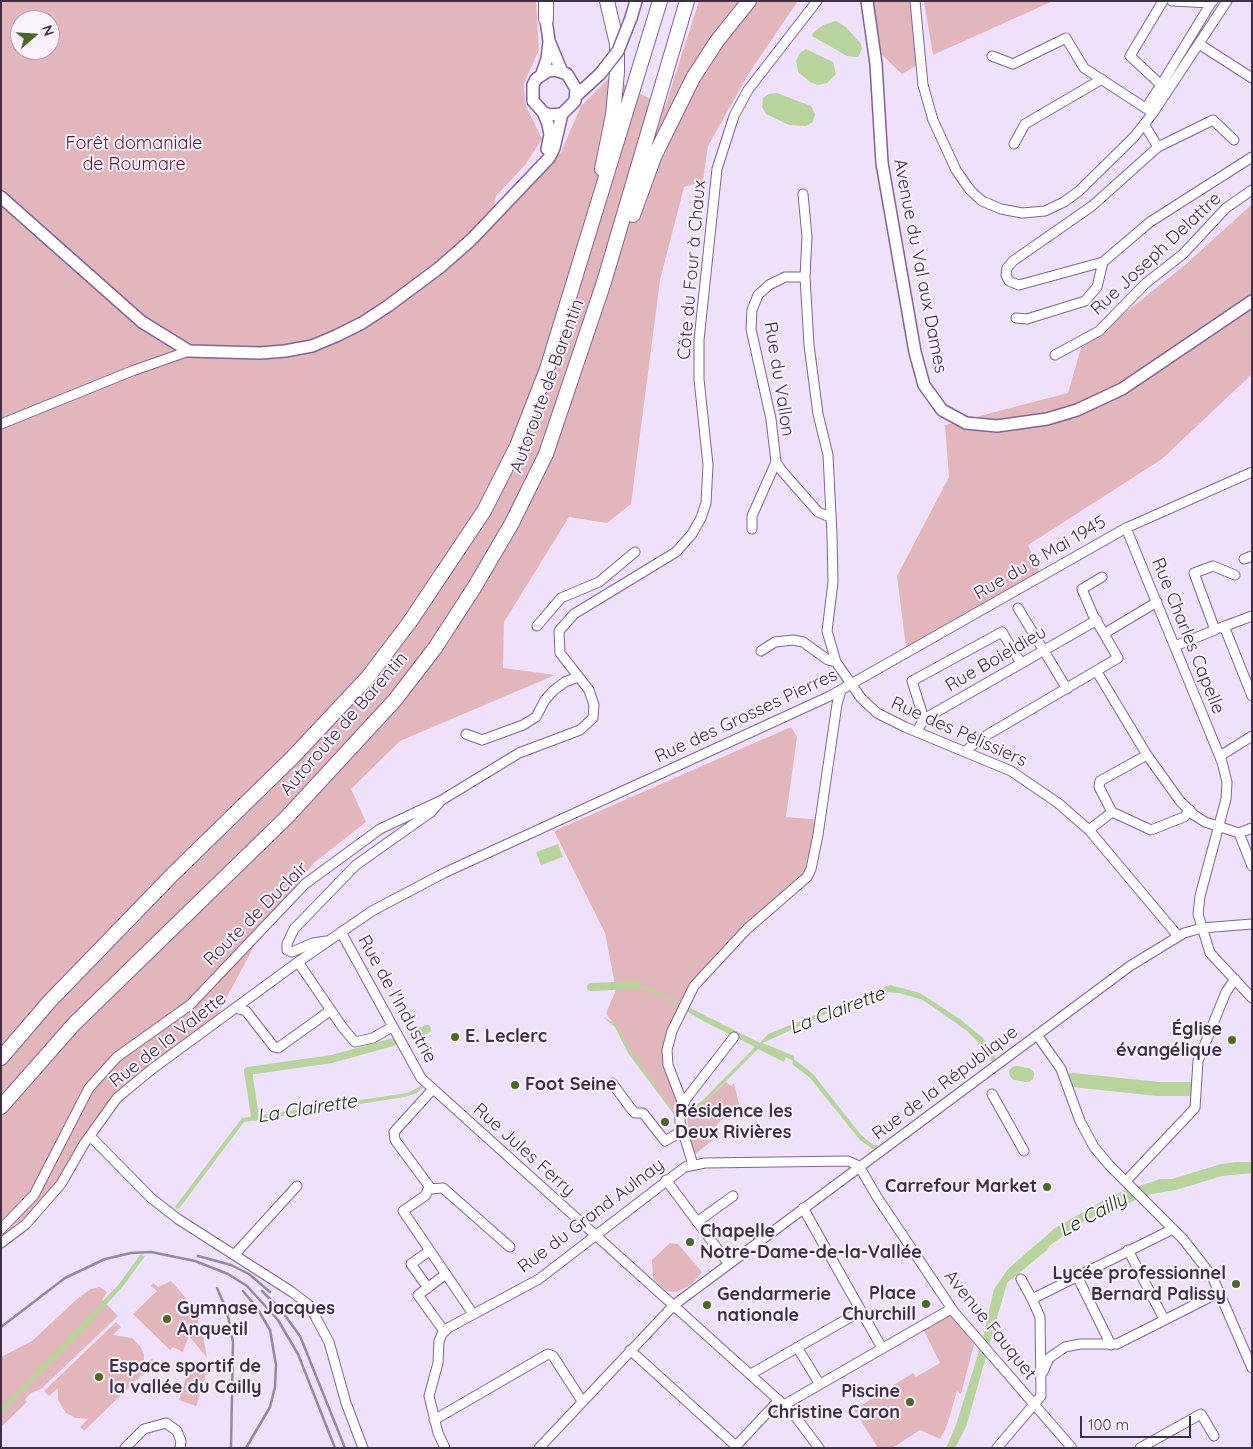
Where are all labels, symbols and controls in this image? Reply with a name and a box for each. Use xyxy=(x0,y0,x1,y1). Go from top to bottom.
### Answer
north arrow xyxy=(10,10,60,60)
text: N xyxy=(38,23,58,38)
park label: Forêt domaniale de Roumare xyxy=(66,133,202,176)
street label: Avenue du Val aux Dames xyxy=(889,157,951,375)
street label: Côte du Four à Chaux xyxy=(673,179,711,361)
street label: Rue Joseph Delattre xyxy=(1086,188,1226,320)
street label: Autoroute de Barentin xyxy=(505,296,589,476)
street label: Rue du Vallon xyxy=(759,320,799,438)
street label: Rue du 8 Mai 1945 xyxy=(970,511,1110,605)
street label: Rue Charles Capelle xyxy=(1147,555,1229,717)
street label: Rue Boieldieu xyxy=(942,621,1050,697)
street label: Autoroute de Barentin xyxy=(276,648,412,800)
street label: Rue des Grosses Pierres xyxy=(651,664,841,768)
street label: Rue des Pélissiers xyxy=(888,692,1030,772)
street label: Route de Duclair xyxy=(199,857,313,971)
street label: Rue de l'Industrie xyxy=(353,931,441,1067)
water label: La Clairette xyxy=(786,982,888,1040)
street label: Rue de la Valette xyxy=(105,988,231,1092)
place label: Église évangélique xyxy=(1116,1019,1222,1062)
street label: Rue de la République xyxy=(868,1021,1022,1145)
place label: E. Leclerc xyxy=(465,1026,547,1048)
marker: E. Leclerc xyxy=(449,1031,461,1043)
marker: Église évangélique xyxy=(1226,1034,1238,1046)
place label: Foot Seine xyxy=(525,1074,617,1096)
marker: Foot Seine xyxy=(509,1079,521,1091)
water label: La Clairette xyxy=(256,1090,358,1128)
street label: Rue Jules Ferry xyxy=(469,1099,579,1201)
place label: Résidence les Deux Rivières xyxy=(675,1101,792,1144)
marker: Résidence les Deux Rivières xyxy=(659,1116,671,1128)
street label: Rue du Grand Aulnay xyxy=(514,1154,668,1278)
place label: Carrefour Market xyxy=(885,1176,1037,1198)
marker: Carrefour Market xyxy=(1041,1181,1053,1193)
water label: Le Cailly xyxy=(1055,1188,1131,1242)
place label: Chapelle Notre-Dame-de-la-Vallée xyxy=(700,1221,922,1264)
marker: Chapelle Notre-Dame-de-la-Vallée xyxy=(684,1236,696,1248)
place label: Lycée professionnel Bernard Palissy xyxy=(1052,1263,1226,1306)
street label: Avenue Fauquet xyxy=(939,1266,1041,1384)
marker: Lycée professionnel Bernard Palissy xyxy=(1230,1278,1242,1290)
place label: Place Churchill xyxy=(842,1283,916,1326)
place label: Gendarmerie nationale xyxy=(717,1284,831,1326)
place label: Gymnase Jacques Anquetil xyxy=(177,1298,335,1340)
marker: Place Churchill xyxy=(920,1298,932,1310)
marker: Gendarmerie nationale xyxy=(701,1299,713,1311)
marker: Gymnase Jacques Anquetil xyxy=(161,1313,173,1325)
place label: Espace sportif de la vallée du Cailly xyxy=(109,1356,261,1398)
marker: Espace sportif de la vallée du Cailly xyxy=(93,1371,105,1383)
place label: Piscine Christine Caron xyxy=(767,1381,900,1424)
marker: Piscine Christine Caron xyxy=(904,1396,916,1408)
scale bar xyxy=(1083,1406,1194,1438)
text: 100 m xyxy=(1088,1415,1129,1434)

